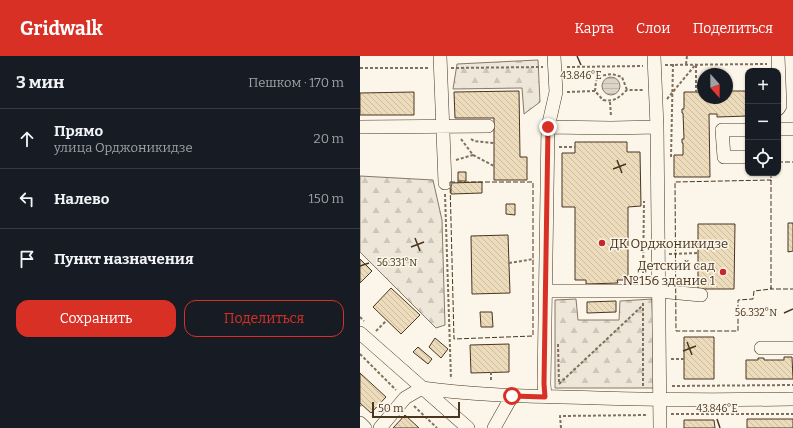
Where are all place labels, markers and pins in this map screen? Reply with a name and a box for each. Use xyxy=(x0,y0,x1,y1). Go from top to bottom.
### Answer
place label: ДК Орджоникидзе xyxy=(610,236,728,251)
marker: ДК Орджоникидзе xyxy=(597,238,607,248)
place label: Детский сад №156 здание 1 xyxy=(623,258,716,288)
marker: Детский сад №156 здание 1 xyxy=(718,267,728,277)

